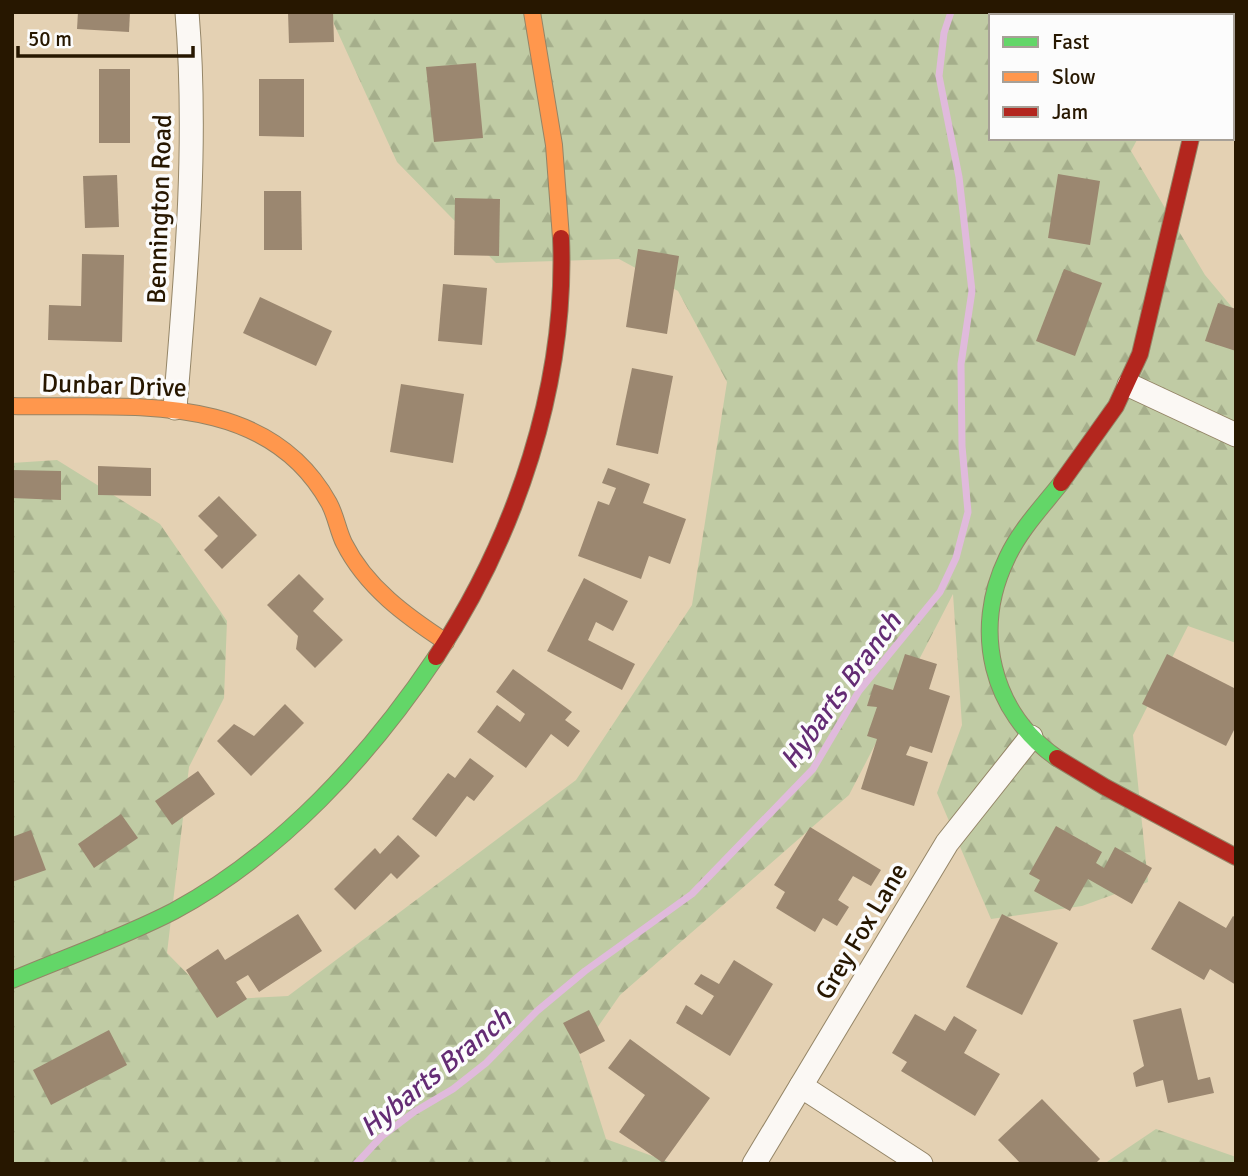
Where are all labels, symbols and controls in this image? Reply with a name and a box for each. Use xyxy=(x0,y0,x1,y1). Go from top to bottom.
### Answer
scale bar xyxy=(18,14,192,58)
legend xyxy=(989,14,1234,140)
text: 50 m xyxy=(28,26,72,52)
text: Fast xyxy=(1052,29,1089,55)
text: Slow xyxy=(1052,64,1096,90)
text: Jam xyxy=(1052,99,1088,125)
street label: Bennington Road xyxy=(141,114,179,305)
street label: Dunbar Drive xyxy=(41,367,187,405)
water label: Hybarts Branch xyxy=(773,605,909,775)
street label: Grey Fox Lane xyxy=(809,857,915,1006)
water label: Hybarts Branch xyxy=(353,1001,519,1144)

